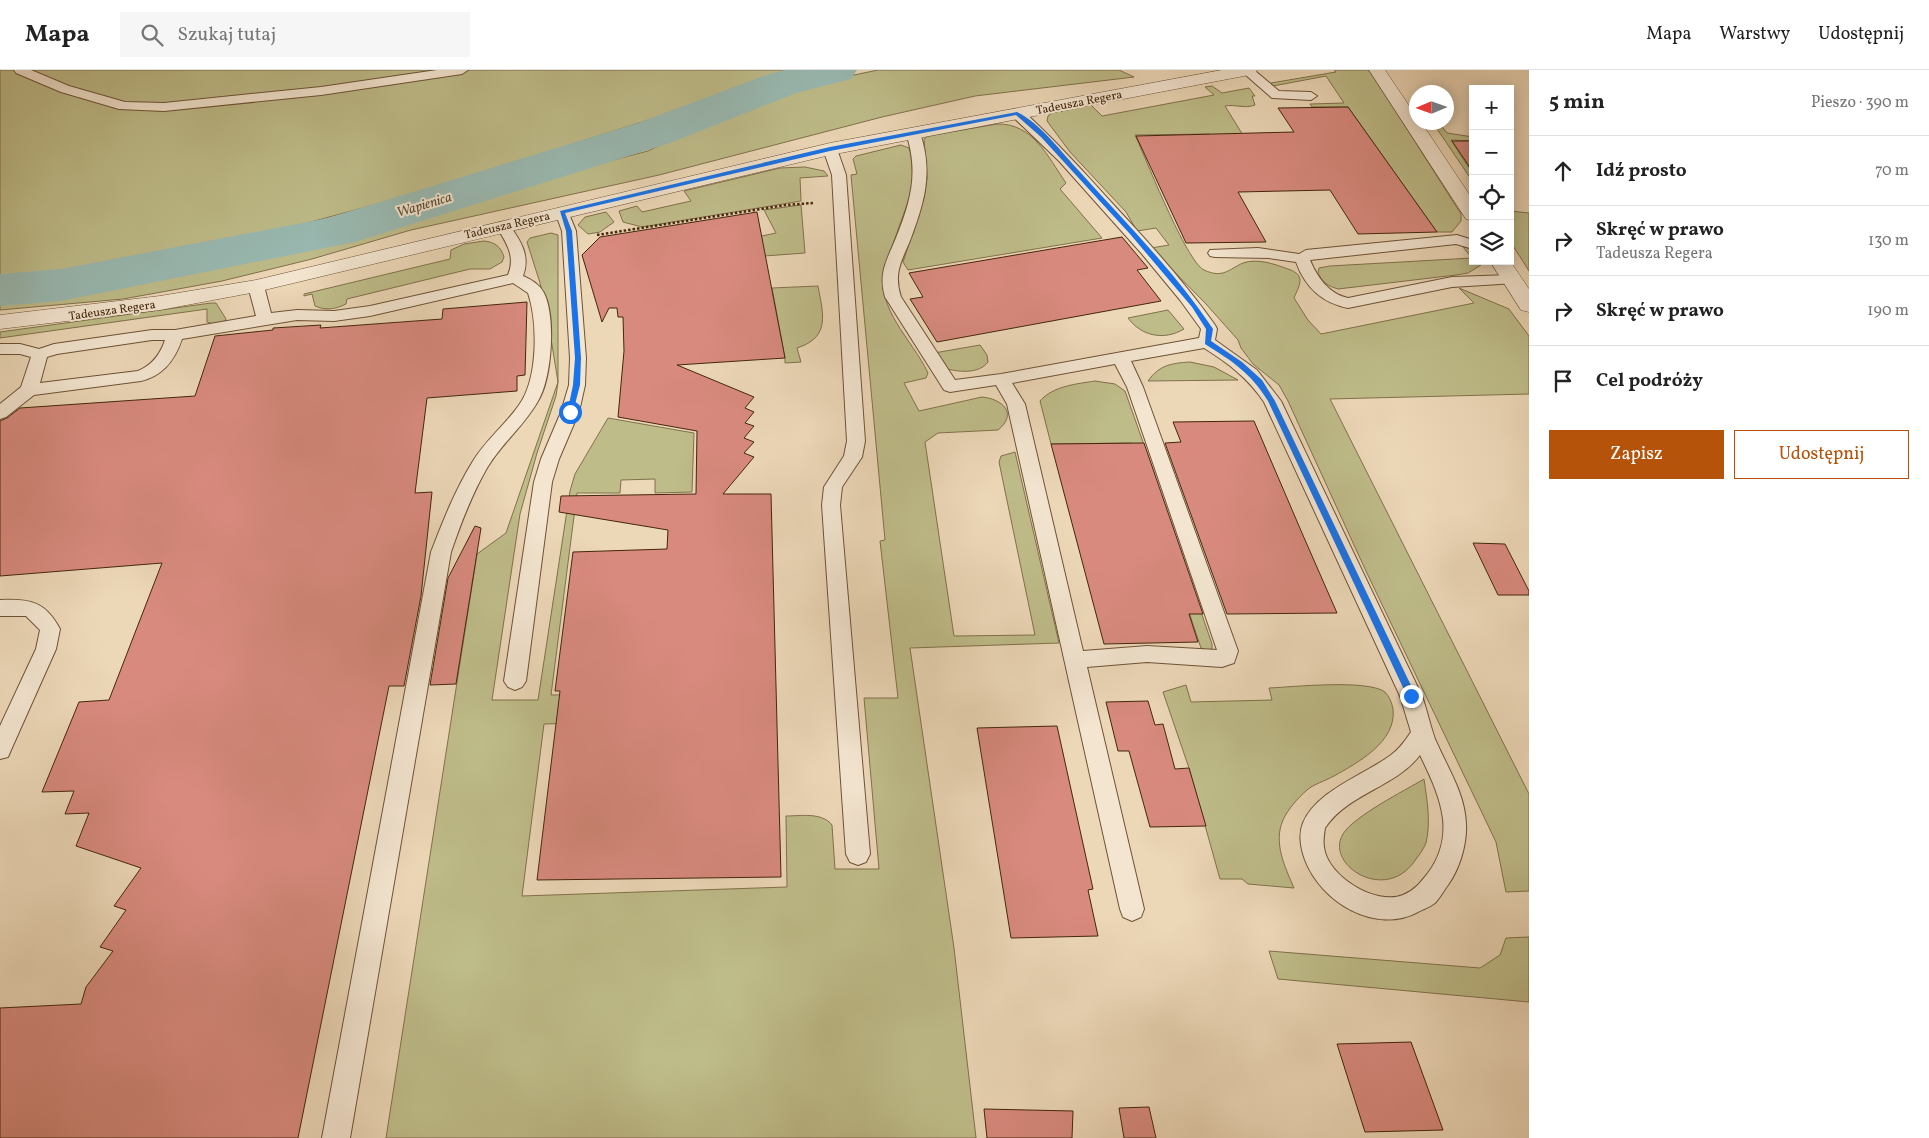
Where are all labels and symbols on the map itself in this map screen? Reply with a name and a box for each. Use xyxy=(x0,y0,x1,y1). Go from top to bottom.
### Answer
north arrow xyxy=(1409,85,1454,130)
street label: Tadeusza Regera xyxy=(1035,87,1124,119)
water label: Wapienica xyxy=(395,188,455,223)
street label: Tadeusza Regera xyxy=(463,208,552,244)
street label: Tadeusza Regera xyxy=(68,297,157,325)
route start xyxy=(559,401,582,424)
route end xyxy=(1400,685,1423,708)

